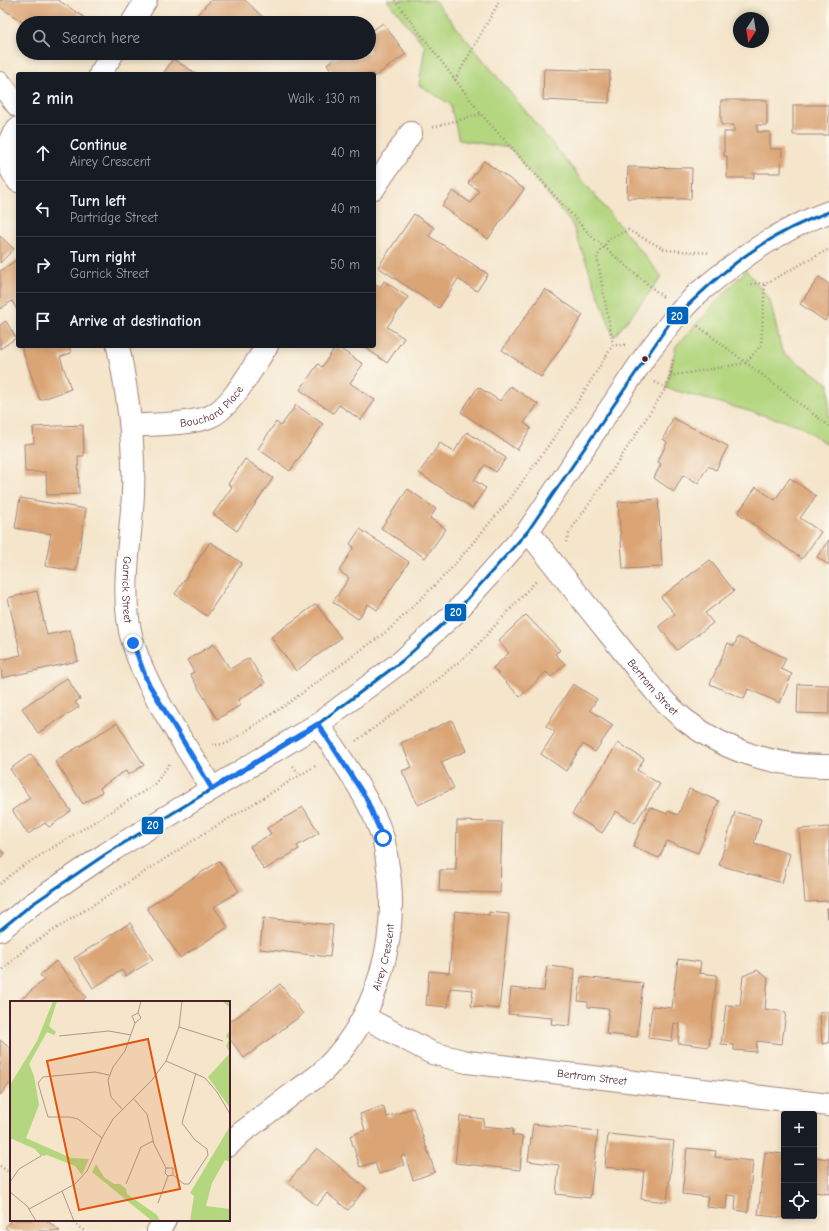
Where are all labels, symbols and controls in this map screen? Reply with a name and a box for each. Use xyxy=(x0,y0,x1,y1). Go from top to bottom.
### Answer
north arrow xyxy=(733,12,769,48)
search box xyxy=(16,16,376,60)
icon: search xyxy=(30,27,52,49)
text: Search here xyxy=(62,29,140,47)
text: 2 min xyxy=(32,89,73,108)
text: Walk · 130 m xyxy=(288,91,360,106)
text: Continue xyxy=(70,136,127,154)
icon: ahead xyxy=(32,142,54,164)
text: 40 m xyxy=(331,145,360,160)
text: Airey Crescent xyxy=(70,154,151,169)
text: Turn left xyxy=(70,192,126,210)
icon: left xyxy=(32,198,54,220)
text: 40 m xyxy=(331,201,360,216)
text: Partridge Street xyxy=(70,210,158,225)
text: Turn right xyxy=(70,248,136,266)
icon: right xyxy=(32,254,54,276)
text: 50 m xyxy=(330,257,360,272)
text: Garrick Street xyxy=(70,266,149,281)
line badge: 20 xyxy=(666,306,689,325)
icon: arrive xyxy=(32,310,54,332)
text: 20 xyxy=(671,310,683,323)
text: Arrive at destination xyxy=(70,312,201,330)
unlabelled marker xyxy=(640,354,650,364)
street label: Bouchard Place xyxy=(179,383,246,430)
street label: Garrick Street xyxy=(119,556,135,625)
line badge: 20 xyxy=(444,603,467,622)
text: 20 xyxy=(450,606,462,619)
route end xyxy=(124,634,142,652)
street label: Bertram Street xyxy=(625,657,681,719)
line badge: 20 xyxy=(141,816,164,835)
text: 20 xyxy=(147,819,159,832)
route start xyxy=(374,829,392,847)
street label: Airey Crescent xyxy=(370,922,397,992)
inset map xyxy=(10,1001,230,1221)
street label: Bertram Street xyxy=(556,1067,628,1088)
map controls xyxy=(781,1111,817,1219)
button: + xyxy=(781,1111,817,1147)
button: − xyxy=(781,1147,817,1183)
button: locate xyxy=(781,1183,817,1219)

